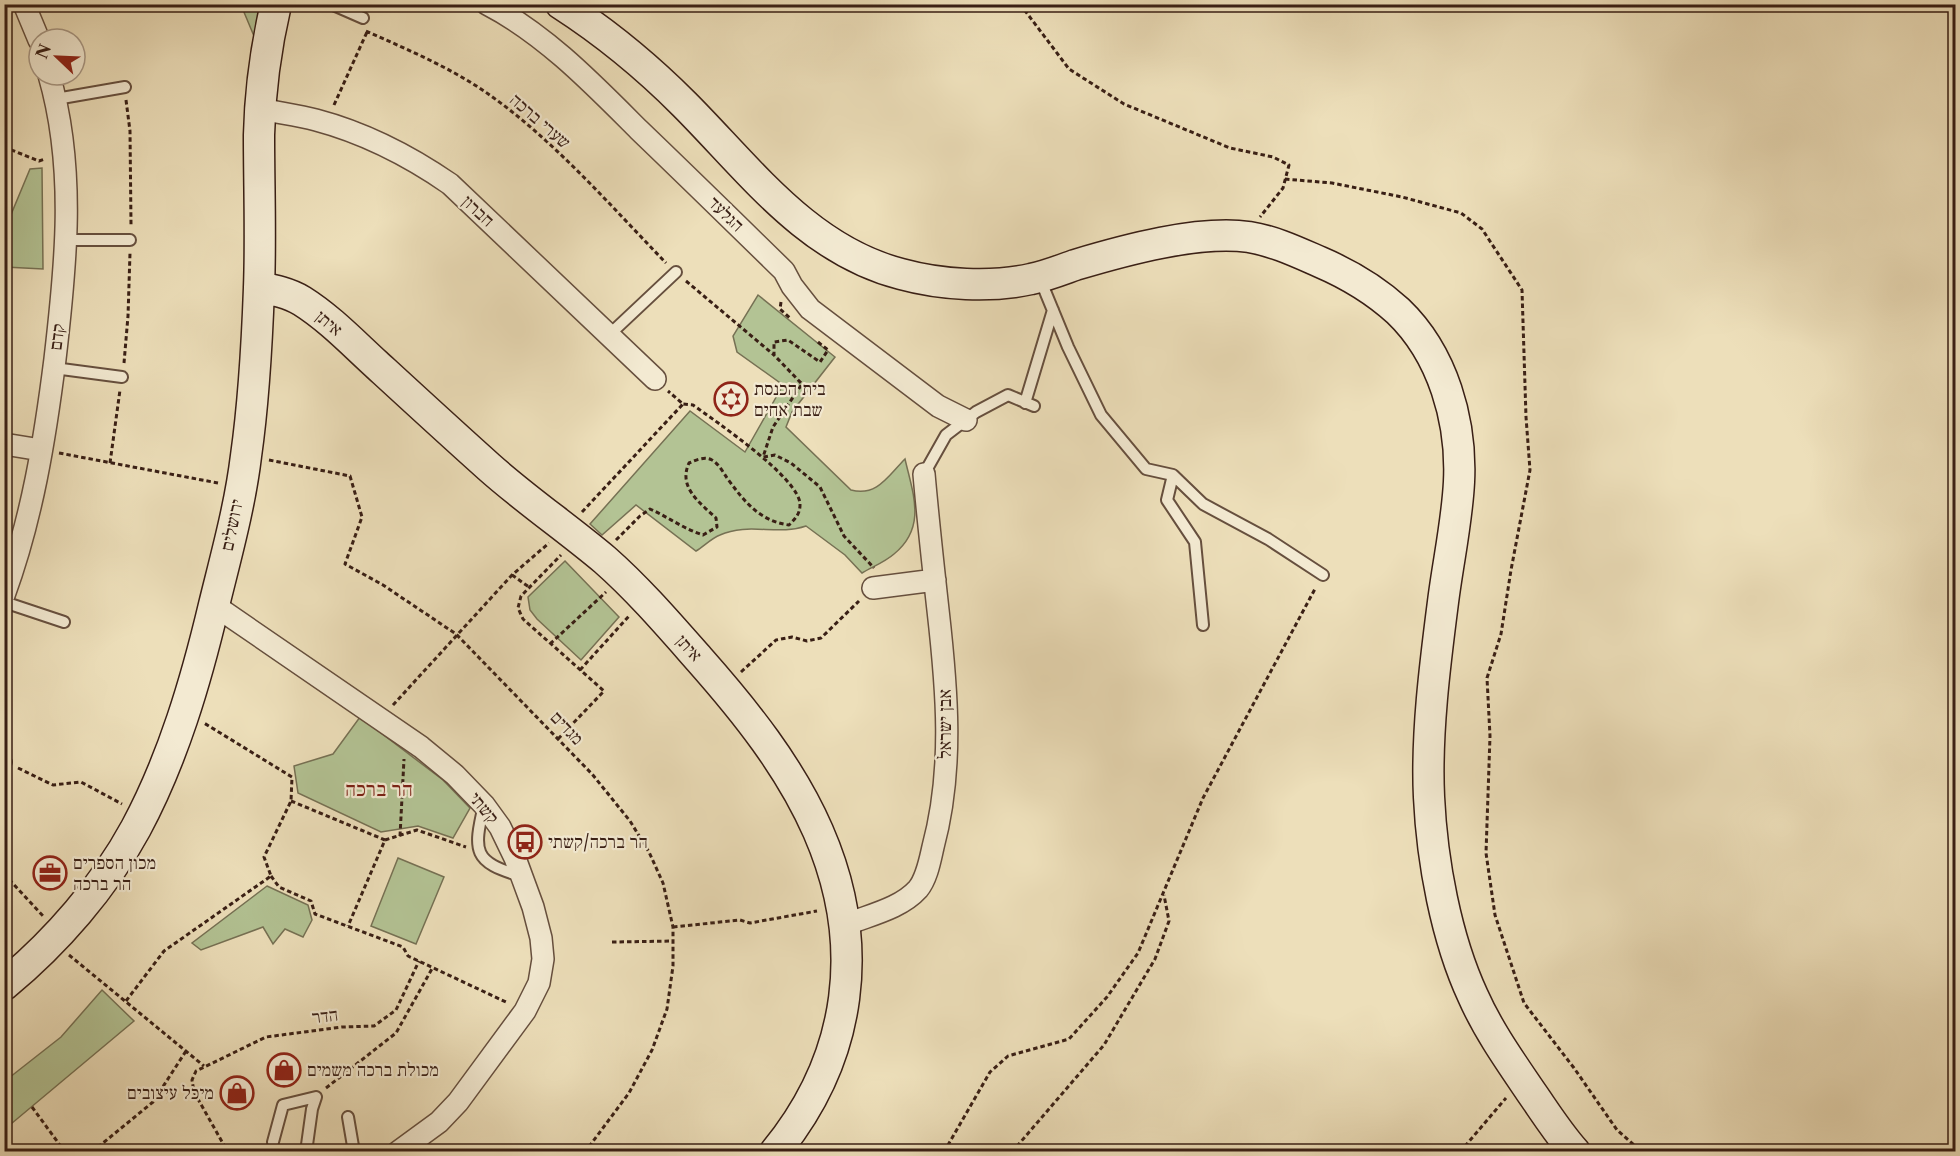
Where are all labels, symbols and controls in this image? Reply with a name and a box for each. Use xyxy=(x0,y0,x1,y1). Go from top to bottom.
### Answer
north arrow xyxy=(27,27,87,87)
text: N xyxy=(31,41,55,61)
street label: שערי ברכה xyxy=(505,89,575,153)
street label: חברון xyxy=(457,191,499,231)
street label: הגלעד xyxy=(704,192,748,236)
street label: איתן xyxy=(311,305,347,341)
street label: קדם xyxy=(44,322,70,352)
place label: בית הכנסת שבת אחים xyxy=(754,378,826,421)
synagogue icon: בית הכנסת שבת אחים xyxy=(713,381,749,417)
street label: ירושלים xyxy=(216,497,248,553)
street label: איתן xyxy=(671,630,707,666)
street label: אבן ישראל xyxy=(934,689,956,759)
street label: מגדים xyxy=(546,707,588,749)
district label: הר ברכה xyxy=(345,776,413,801)
street label: קשתי xyxy=(464,788,504,828)
bus stop icon: הר ברכה/קשתי xyxy=(507,824,543,860)
place label: הר ברכה/קשתי xyxy=(548,831,648,853)
place label: מכון הספרים הר ברכה xyxy=(73,852,156,895)
office icon: מכון הספרים הר ברכה xyxy=(32,855,68,891)
street label: הדר xyxy=(311,1003,339,1029)
shop icon: מכולת ברכה משמים xyxy=(266,1052,302,1088)
place label: מכולת ברכה משמים xyxy=(307,1059,439,1081)
shop icon: מיכל עיצובים xyxy=(219,1075,255,1111)
place label: מיכל עיצובים xyxy=(127,1082,214,1104)

